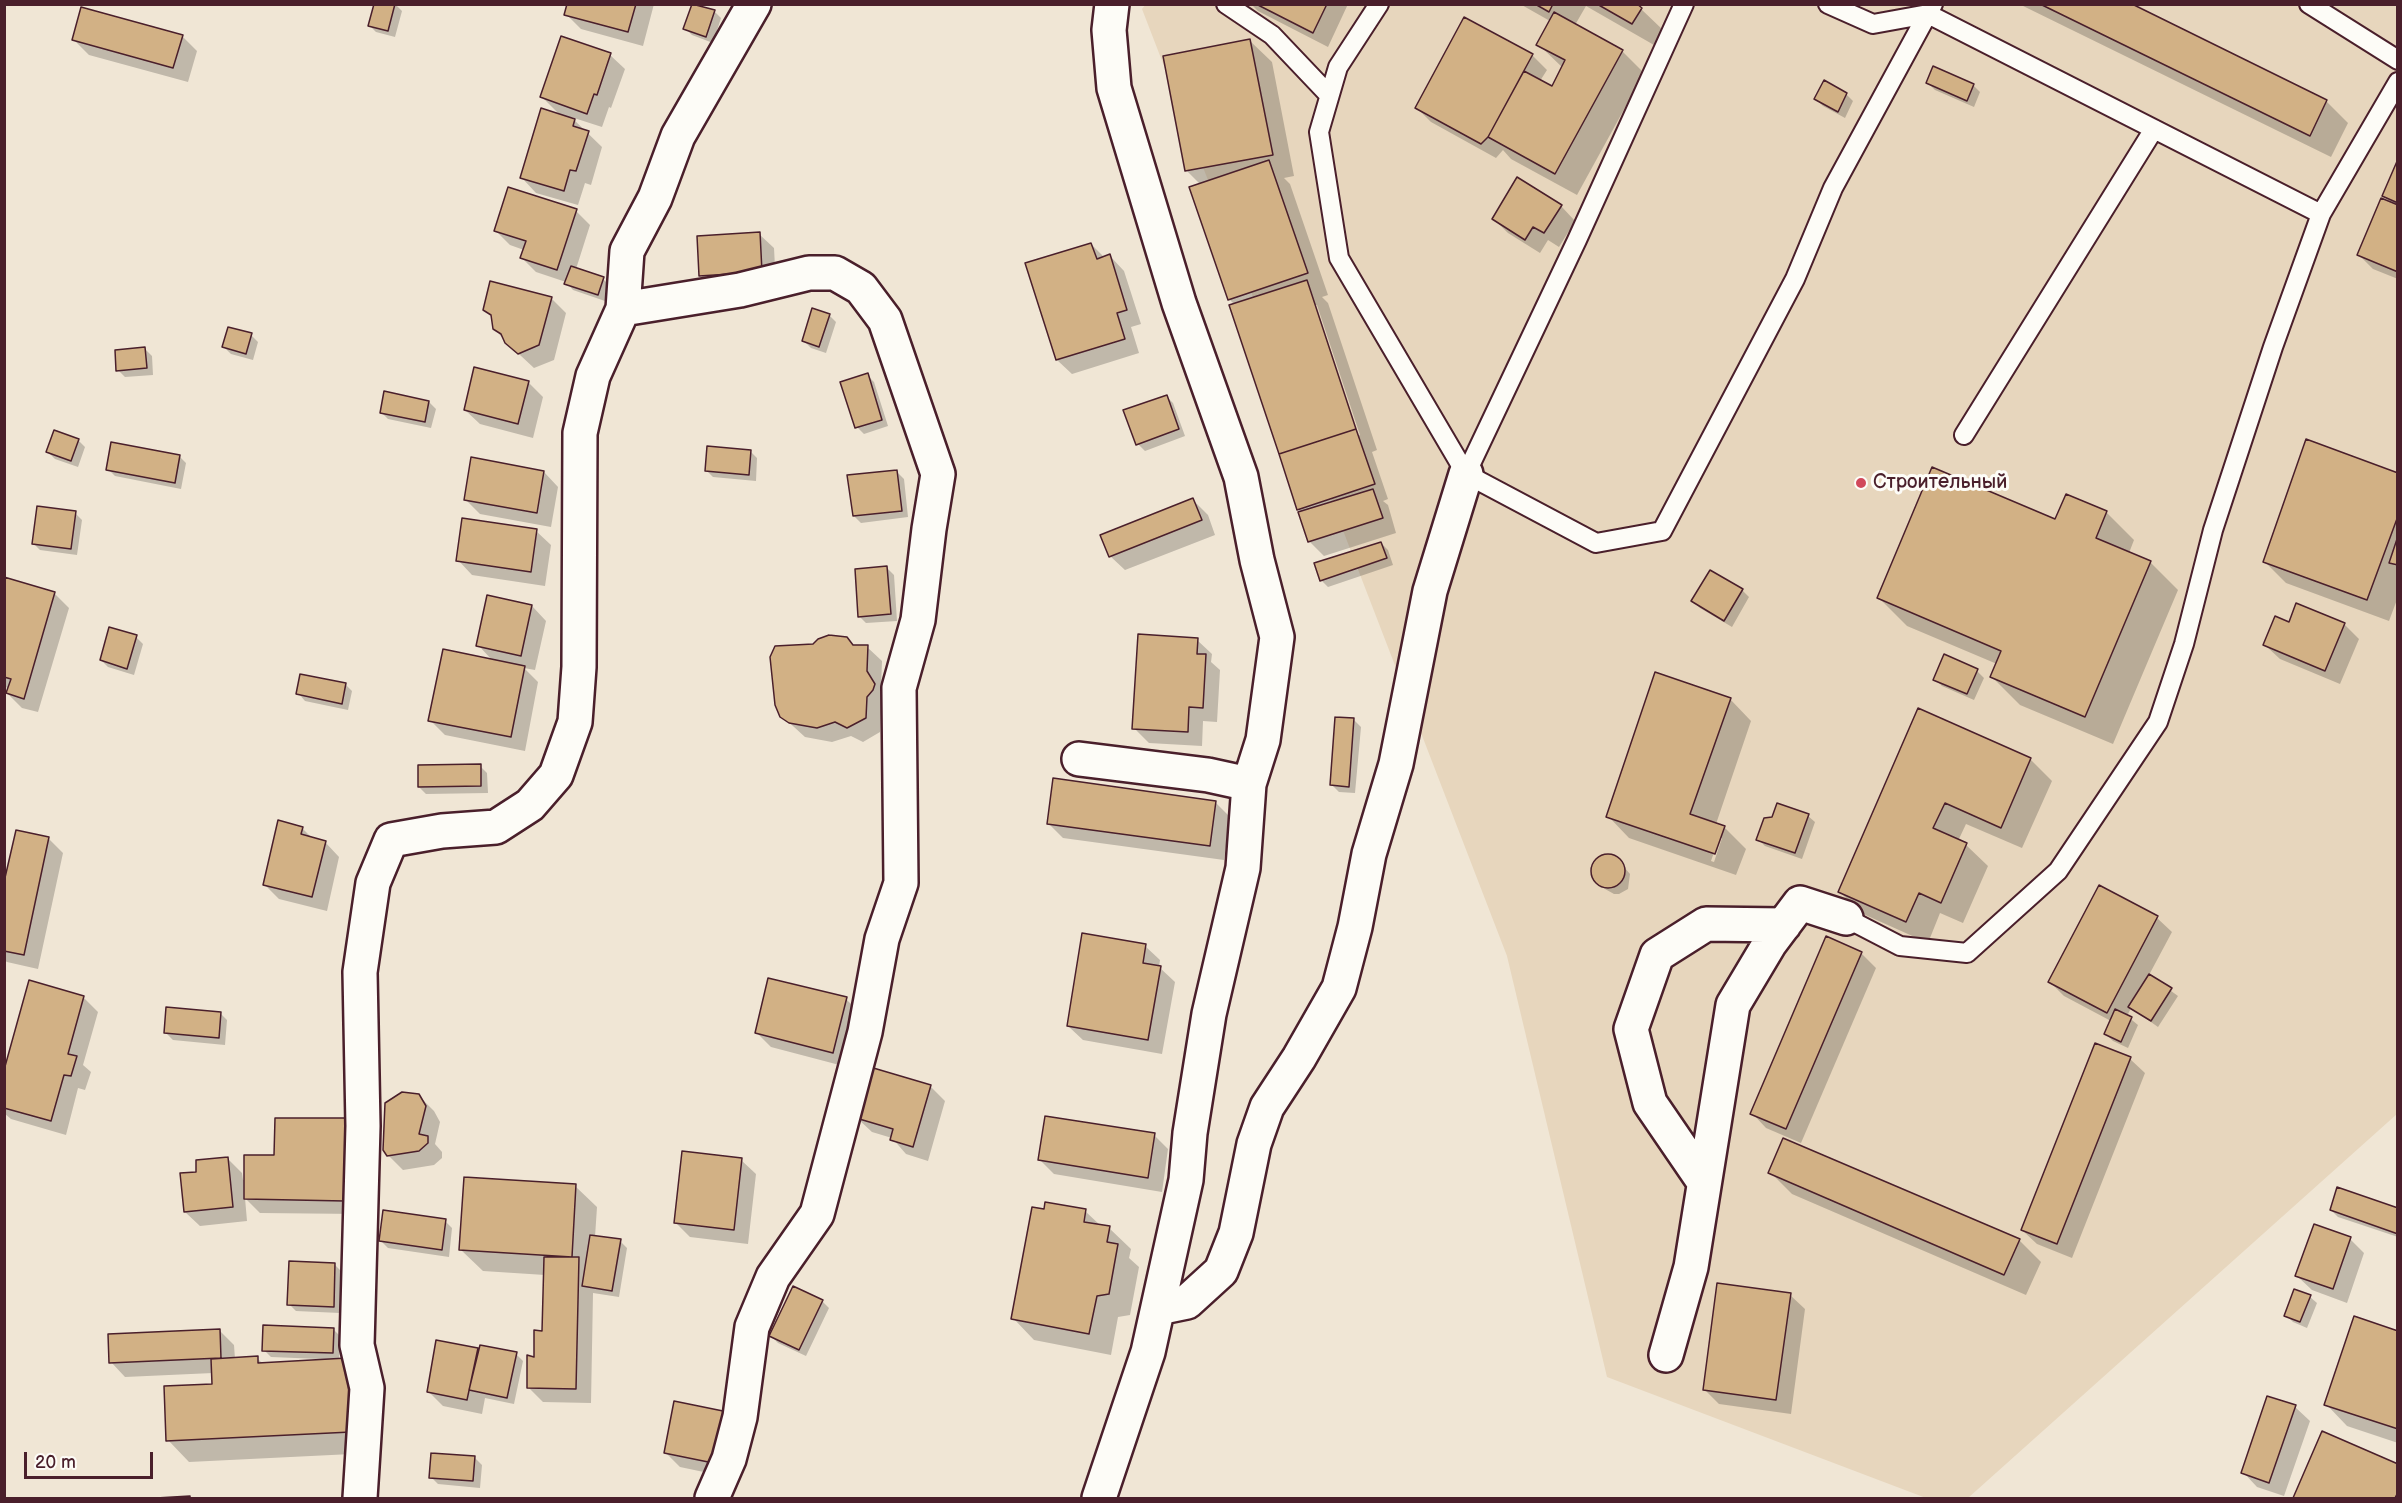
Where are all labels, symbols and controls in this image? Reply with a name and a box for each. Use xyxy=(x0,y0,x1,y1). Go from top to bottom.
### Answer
place label: Строительный xyxy=(1873,471,2008,495)
marker: Строительный xyxy=(1854,476,1868,490)
scale bar xyxy=(27,1440,156,1478)
text: 20 m xyxy=(35,1452,76,1473)

